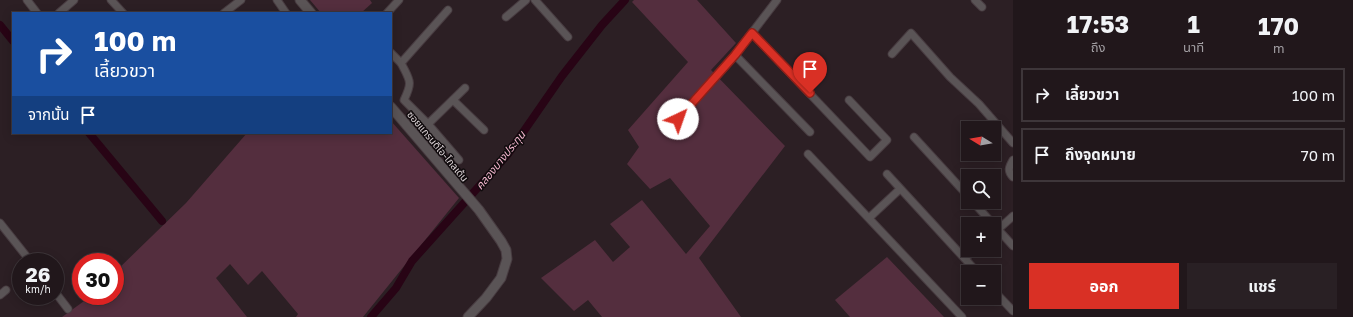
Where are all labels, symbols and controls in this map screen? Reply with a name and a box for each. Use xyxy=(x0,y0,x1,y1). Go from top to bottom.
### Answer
text: 17:53 xyxy=(1067,9,1129,38)
text: 1 xyxy=(1187,9,1200,38)
text: 170 xyxy=(1258,11,1299,40)
text: 100 m xyxy=(94,24,176,57)
icon: right xyxy=(28,28,80,80)
text: ถึง xyxy=(1091,39,1105,55)
text: นาที xyxy=(1183,39,1204,55)
text: m xyxy=(1273,40,1284,56)
pin xyxy=(793,52,827,93)
icon: arrive xyxy=(799,58,821,80)
text: เลี้ยวขวา xyxy=(94,59,155,81)
icon: right xyxy=(1031,84,1053,106)
text: เลี้ยวขวา xyxy=(1065,85,1119,103)
text: 100 m xyxy=(1292,86,1335,104)
position arrow xyxy=(657,98,699,140)
icon: arrive xyxy=(77,104,99,126)
text: จากนั้น xyxy=(28,105,69,123)
street label: ซอยแกรนดิโอ-โกลเด้น xyxy=(405,108,471,184)
north arrow xyxy=(961,121,1001,161)
map controls xyxy=(961,121,1001,305)
water label: คลองบางประทุน xyxy=(472,127,529,192)
icon: arrive xyxy=(1031,144,1053,166)
text: ถึงจุดหมาย xyxy=(1065,145,1136,163)
text: 70 m xyxy=(1301,146,1335,164)
button: search xyxy=(961,169,1001,209)
button: + xyxy=(961,217,1001,257)
speed limit sign: 30 xyxy=(72,253,124,305)
text: 26 xyxy=(26,262,50,286)
button: ออก xyxy=(1029,263,1179,309)
button: แชร์ xyxy=(1187,263,1337,309)
button: − xyxy=(961,265,1001,305)
text: km/h xyxy=(25,283,51,295)

